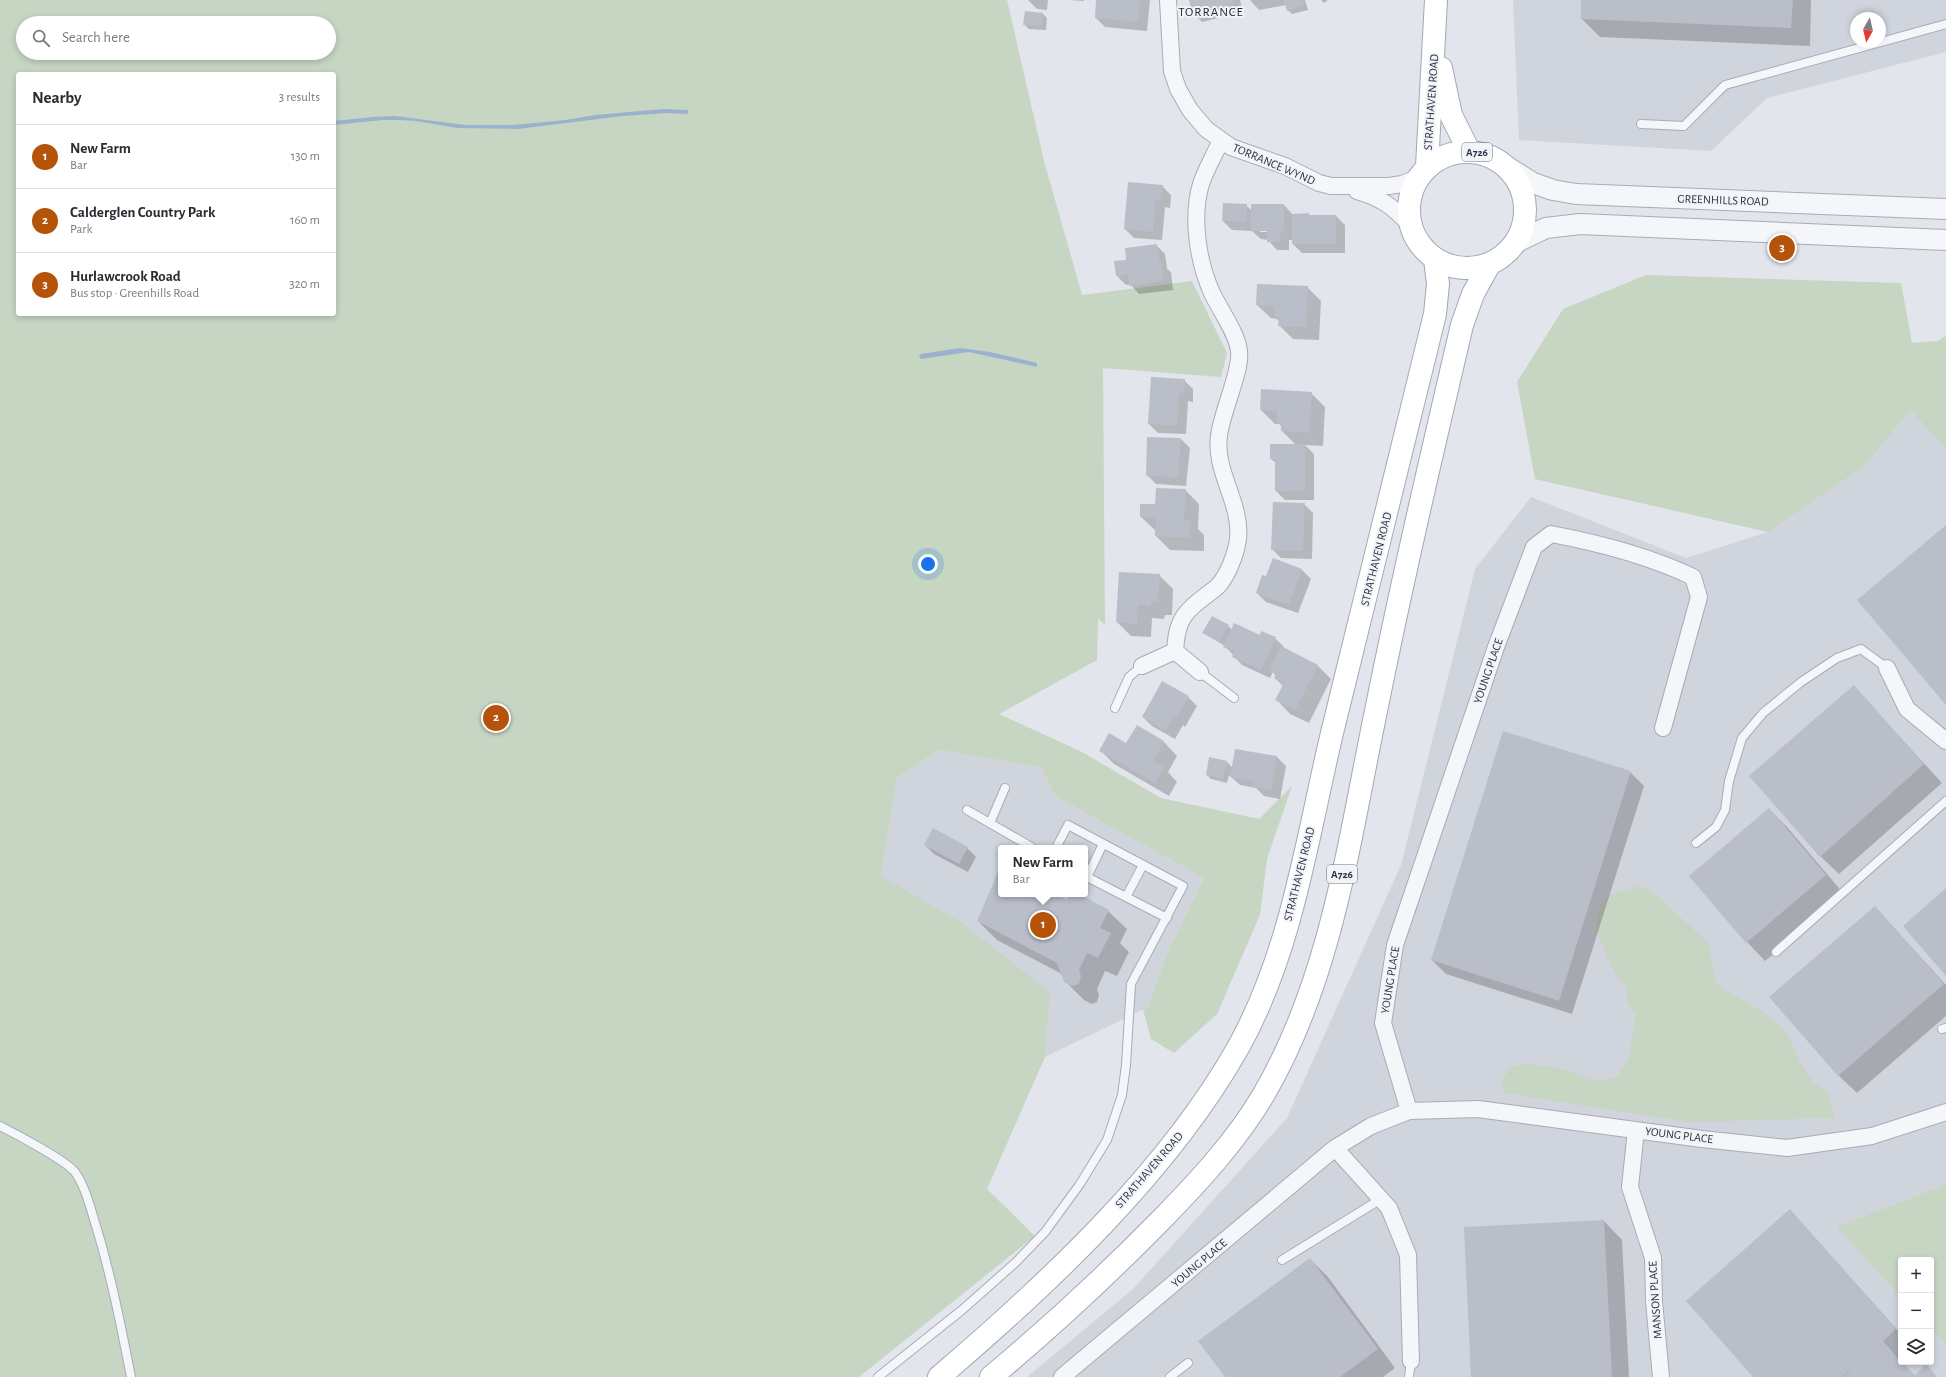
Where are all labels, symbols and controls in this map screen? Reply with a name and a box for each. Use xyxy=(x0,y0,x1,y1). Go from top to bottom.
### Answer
district label: TORRANCE xyxy=(1178,6,1244,19)
north arrow xyxy=(1850,12,1886,48)
search box xyxy=(16,16,336,60)
icon: search xyxy=(30,27,52,49)
text: Search here xyxy=(62,30,130,45)
street label: STRATHAVEN ROAD xyxy=(1422,53,1440,151)
text: Nearby xyxy=(32,89,82,106)
text: 3 results xyxy=(279,91,320,104)
text: New Farm xyxy=(70,141,131,156)
street label: TORRANCE WYND xyxy=(1231,141,1317,187)
road number: A726 xyxy=(1462,143,1492,161)
text: 1 xyxy=(43,150,47,163)
text: 130 m xyxy=(291,150,320,163)
text: Bar xyxy=(70,159,87,172)
street label: GREENHILLS ROAD xyxy=(1677,192,1769,208)
text: Calderglen Country Park xyxy=(70,205,215,220)
text: 2 xyxy=(42,214,48,227)
text: 160 m xyxy=(290,214,320,227)
text: Park xyxy=(70,223,92,236)
pin: 3 xyxy=(1769,233,1795,263)
text: Hurlawcrook Road xyxy=(70,269,181,284)
text: 3 xyxy=(42,278,48,291)
text: 320 m xyxy=(289,278,320,291)
text: Bus stop · Greenhills Road xyxy=(70,287,199,300)
street label: STRATHAVEN ROAD xyxy=(1359,511,1394,607)
your location xyxy=(918,554,938,574)
street label: YOUNG PLACE xyxy=(1471,637,1505,705)
pin: 2 xyxy=(483,703,509,733)
street label: STRATHAVEN ROAD xyxy=(1282,826,1317,922)
popup xyxy=(998,845,1088,897)
text: New Farm xyxy=(1013,855,1073,870)
road number: A726 xyxy=(1327,865,1357,883)
text: Bar xyxy=(1013,873,1030,886)
pin: 1 xyxy=(1030,910,1056,940)
street label: YOUNG PLACE xyxy=(1379,945,1401,1015)
street label: YOUNG PLACE xyxy=(1644,1125,1714,1145)
street label: STRATHAVEN ROAD xyxy=(1113,1129,1185,1210)
street label: YOUNG PLACE xyxy=(1169,1236,1229,1290)
map controls xyxy=(1898,1257,1934,1365)
button: + xyxy=(1898,1257,1934,1293)
street label: MANSON PLACE xyxy=(1646,1260,1664,1339)
button: − xyxy=(1898,1293,1934,1329)
button: layers xyxy=(1898,1329,1934,1365)

